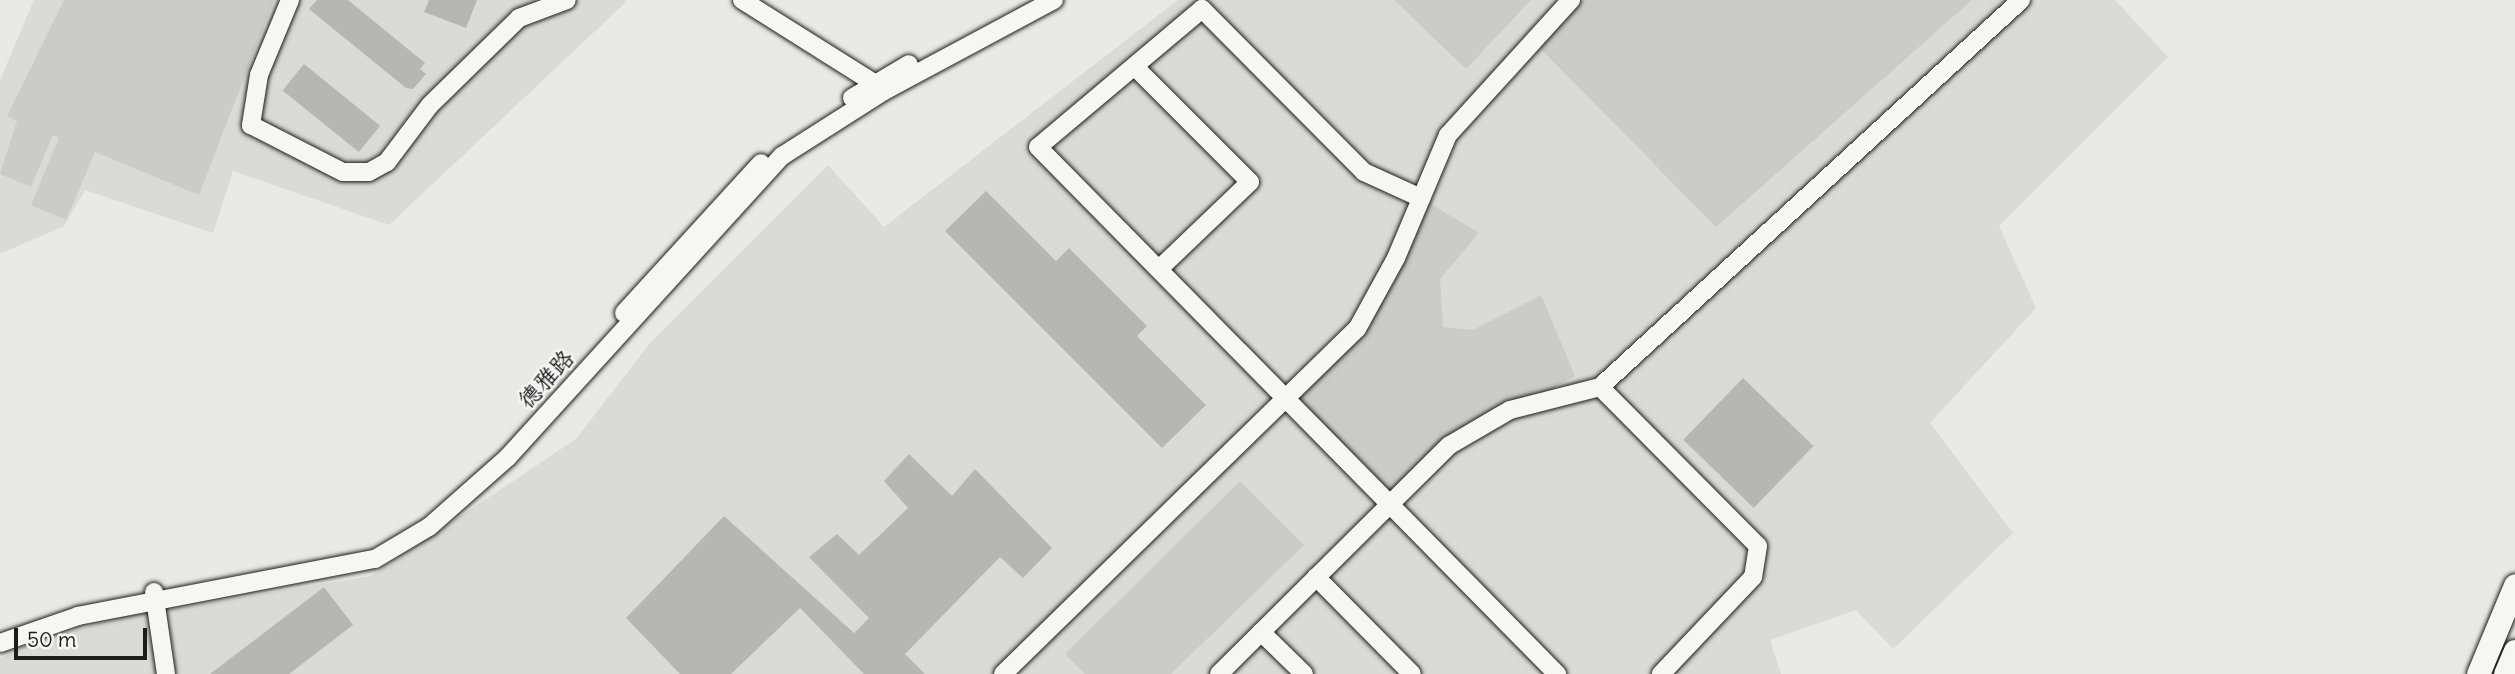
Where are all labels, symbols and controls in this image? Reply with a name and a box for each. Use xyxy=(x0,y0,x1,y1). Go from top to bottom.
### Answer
street label: 德雅路 xyxy=(512,344,580,414)
scale bar xyxy=(18,614,150,658)
text: 50 m xyxy=(27,626,76,653)

